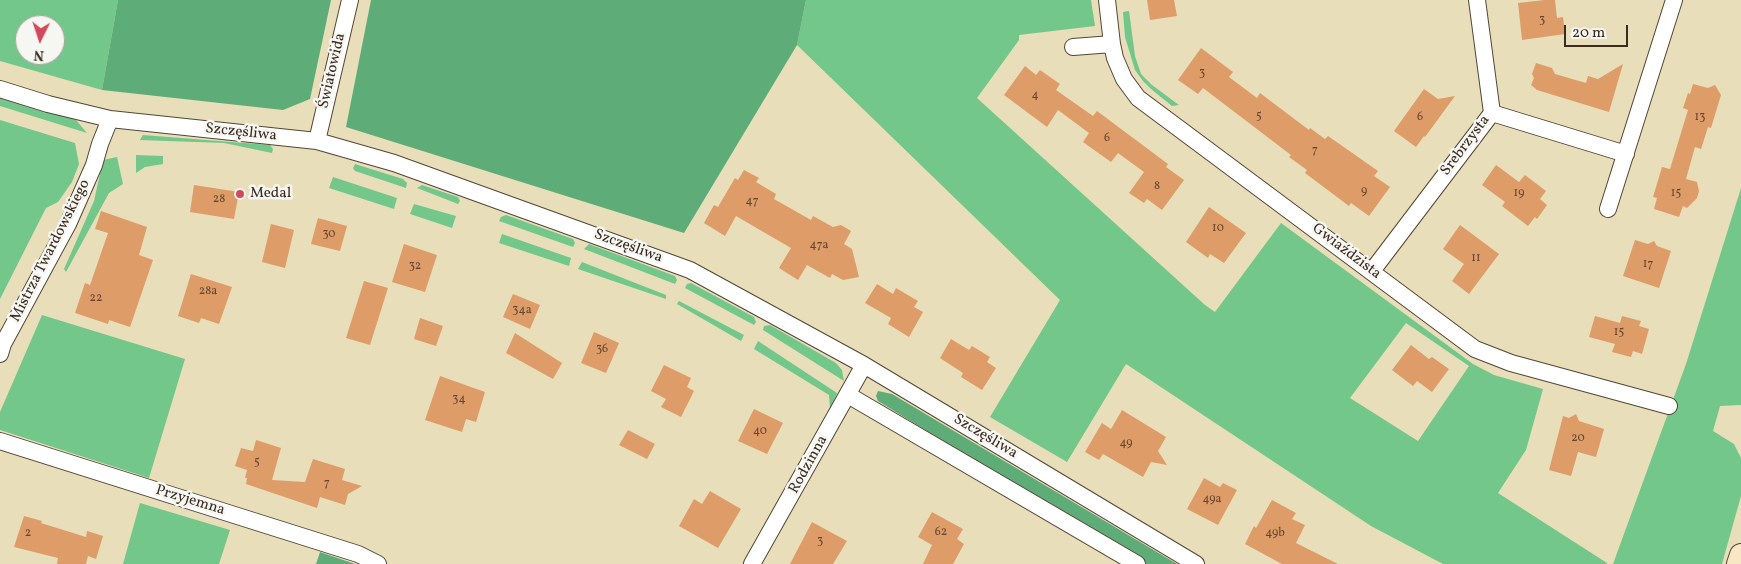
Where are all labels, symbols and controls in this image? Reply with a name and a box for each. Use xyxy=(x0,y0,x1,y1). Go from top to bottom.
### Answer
house number: 3 xyxy=(1539,14,1545,28)
north arrow xyxy=(15,15,65,65)
scale bar xyxy=(1566,15,1630,47)
text: 20 m xyxy=(1572,23,1605,44)
street label: Światowida xyxy=(316,32,350,110)
text: N xyxy=(33,45,45,64)
house number: 3 xyxy=(1199,67,1205,81)
house number: 4 xyxy=(1031,89,1039,103)
house number: 5 xyxy=(1256,110,1262,124)
house number: 6 xyxy=(1417,111,1423,125)
house number: 13 xyxy=(1695,111,1705,125)
street label: Srebrzysta xyxy=(1437,112,1495,180)
street label: Szczęśliwa xyxy=(204,120,278,146)
house number: 6 xyxy=(1104,132,1110,146)
house number: 7 xyxy=(1312,144,1318,158)
street label: Mistrza Twardowskiego xyxy=(7,177,95,325)
house number: 8 xyxy=(1154,180,1160,194)
place label: Medal xyxy=(250,185,291,203)
house number: 9 xyxy=(1361,185,1367,199)
house number: 19 xyxy=(1514,187,1524,201)
house number: 15 xyxy=(1671,187,1681,201)
marker: Medal xyxy=(234,188,246,200)
house number: 28 xyxy=(213,193,225,207)
house number: 47 xyxy=(746,195,758,209)
street label: Gwiaździsta xyxy=(1308,220,1384,284)
house number: 10 xyxy=(1212,222,1224,236)
street label: Szczęśliwa xyxy=(591,226,665,268)
house number: 30 xyxy=(322,228,336,242)
house number: 47a xyxy=(810,239,828,253)
house number: 11 xyxy=(1471,252,1481,266)
house number: 17 xyxy=(1643,258,1653,272)
house number: 32 xyxy=(409,260,421,274)
house number: 28a xyxy=(199,285,217,299)
house number: 22 xyxy=(90,292,102,306)
house number: 34a xyxy=(512,304,532,318)
house number: 15 xyxy=(1614,326,1624,340)
house number: 36 xyxy=(596,343,608,357)
house number: 34 xyxy=(452,393,466,407)
street label: Szczęśliwa xyxy=(950,411,1020,463)
house number: 40 xyxy=(753,425,767,439)
house number: 20 xyxy=(1571,432,1585,446)
street label: Rodzinna xyxy=(786,433,832,497)
house number: 49 xyxy=(1119,437,1133,451)
house number: 5 xyxy=(254,456,260,470)
house number: 7 xyxy=(324,477,330,491)
street label: Przyjemna xyxy=(153,482,227,520)
house number: 49a xyxy=(1202,493,1222,507)
house number: 62 xyxy=(935,526,947,540)
house number: 2 xyxy=(25,527,31,541)
house number: 49b xyxy=(1265,527,1285,541)
house number: 3 xyxy=(817,535,823,549)

